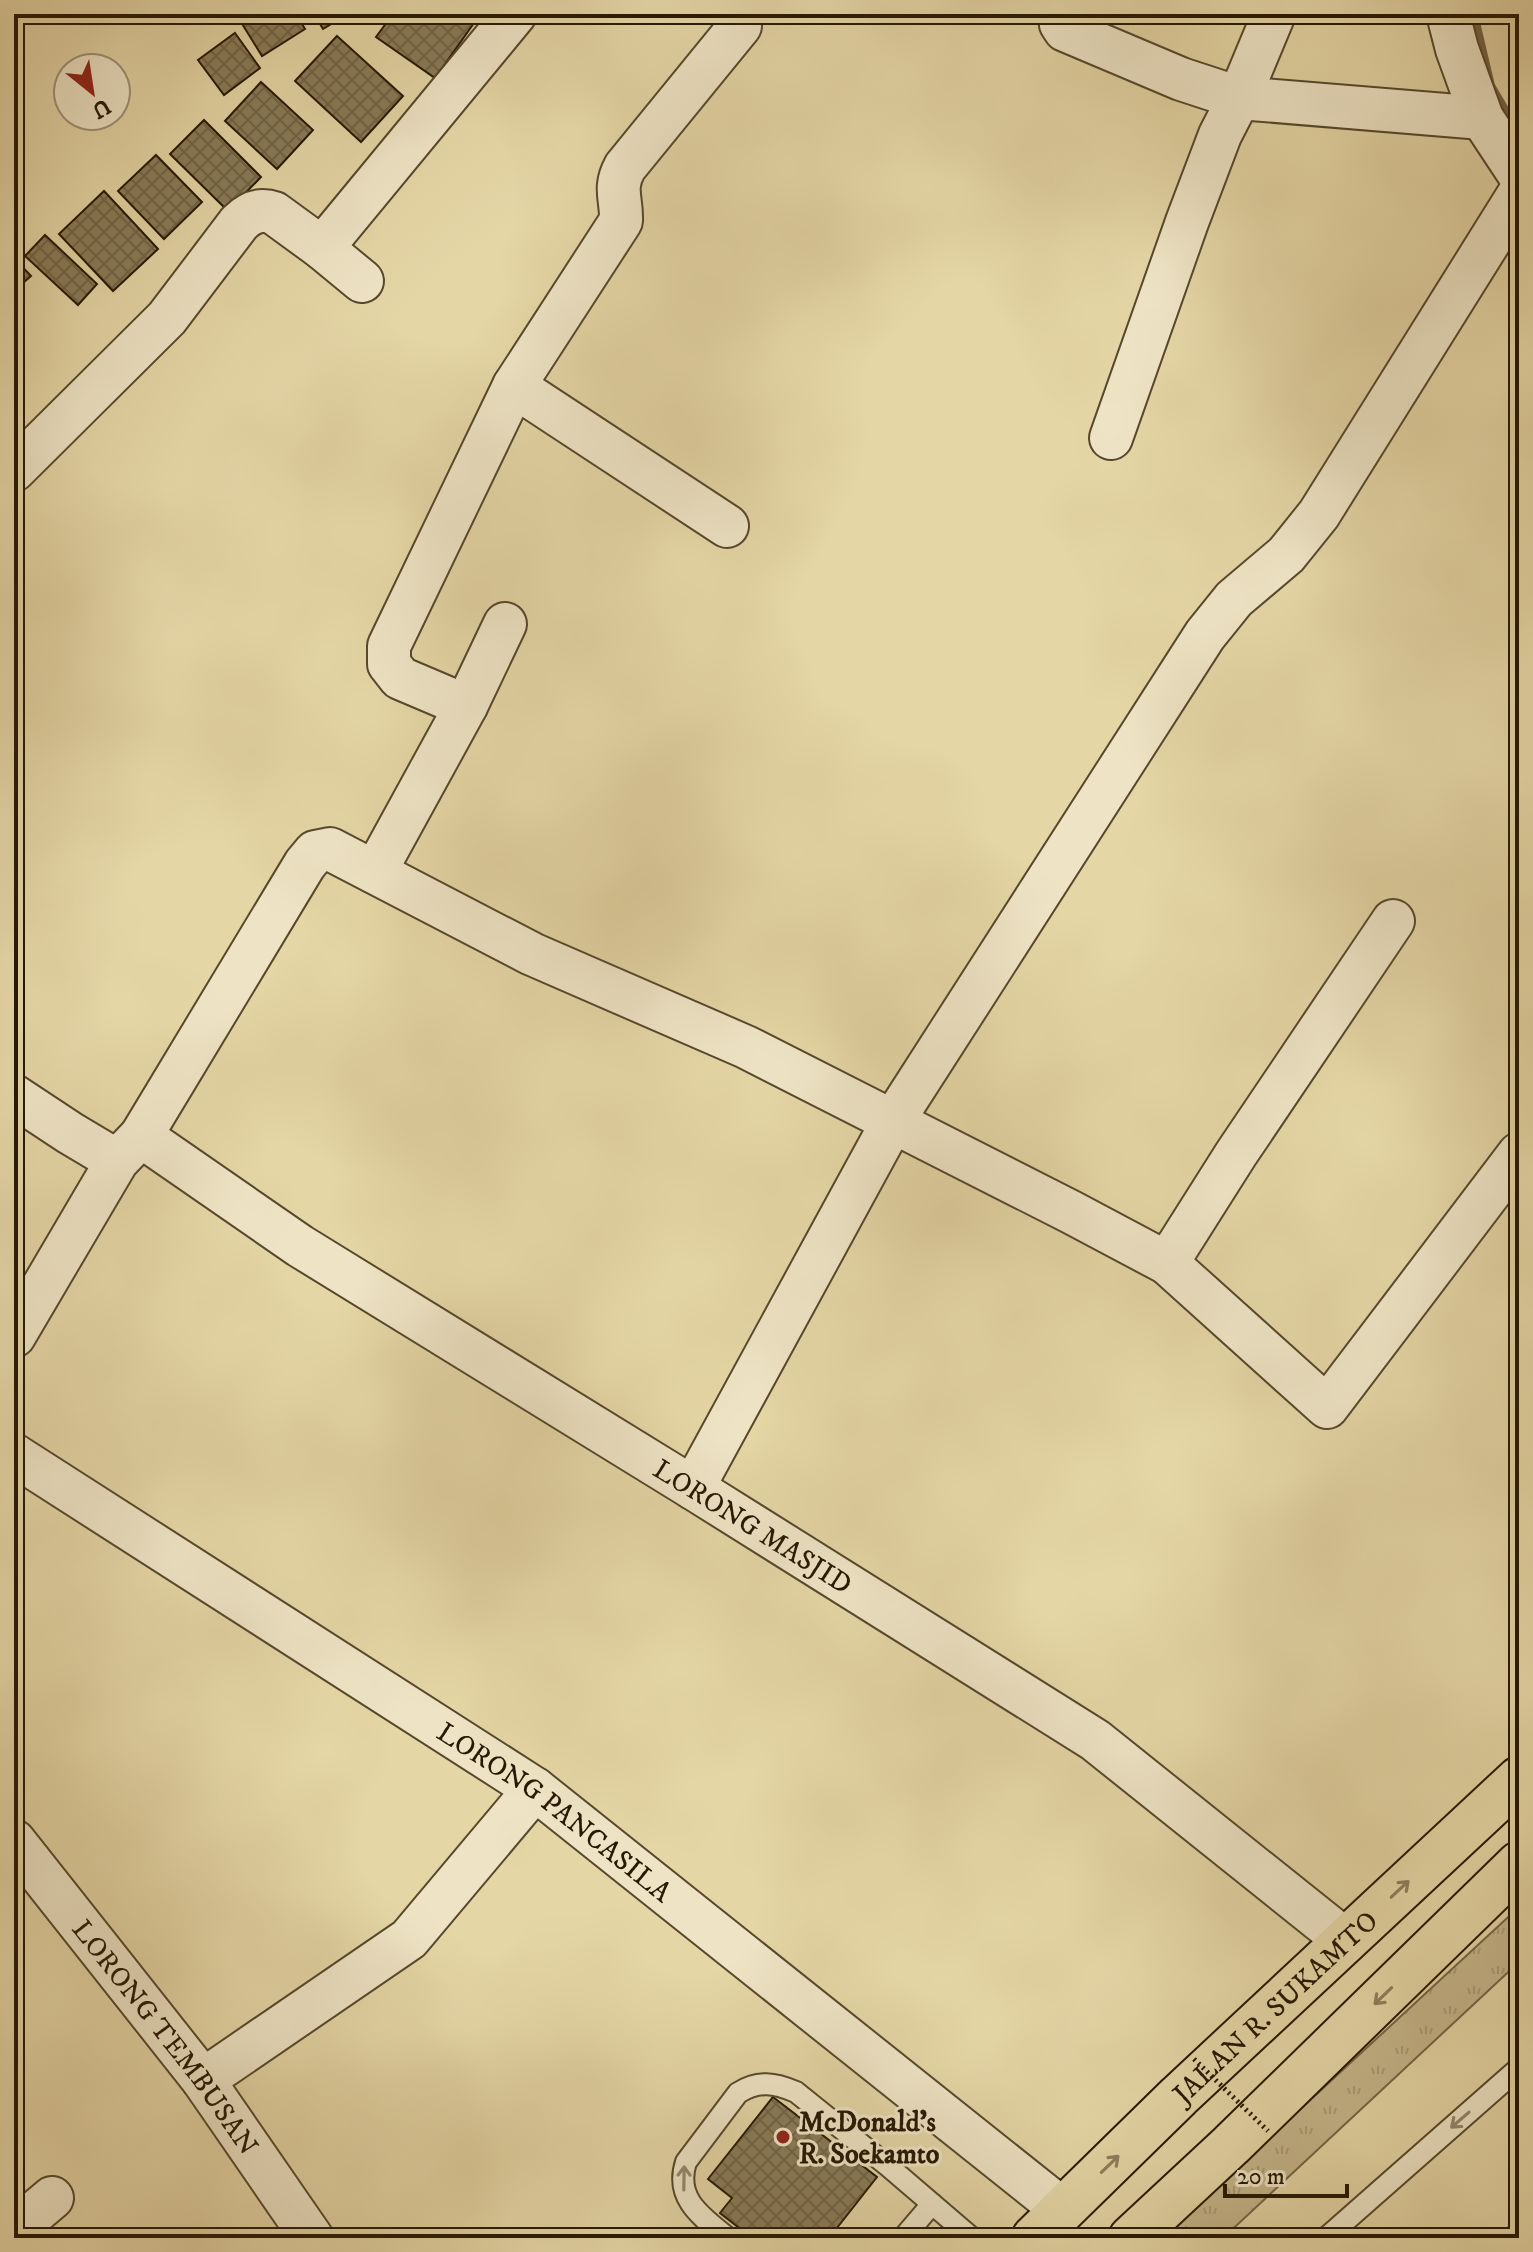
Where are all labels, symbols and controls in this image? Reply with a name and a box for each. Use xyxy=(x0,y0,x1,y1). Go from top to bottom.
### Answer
north arrow xyxy=(52,52,132,132)
text: U xyxy=(87,92,115,124)
street label: LORONG MASJID xyxy=(647,1452,858,1602)
street label: LORONG PANCASILA xyxy=(430,1715,679,1911)
one-way arrow xyxy=(1390,1880,1410,1899)
street label: JALAN R. SUKAMTO xyxy=(1164,1904,1386,2114)
street label: LORONG TEMBUSAN xyxy=(64,1913,266,2162)
one-way arrow xyxy=(1373,1987,1393,2006)
place label: McDonald's R. Soekamto xyxy=(799,2105,940,2172)
one-way arrow xyxy=(1451,2110,1471,2128)
marker: McDonald's R. Soekamto xyxy=(774,2128,792,2146)
scale bar xyxy=(1225,2148,1347,2198)
one-way arrow xyxy=(1100,2155,1119,2174)
text: 20 m xyxy=(1237,2162,1285,2192)
one-way arrow xyxy=(677,2166,692,2192)

